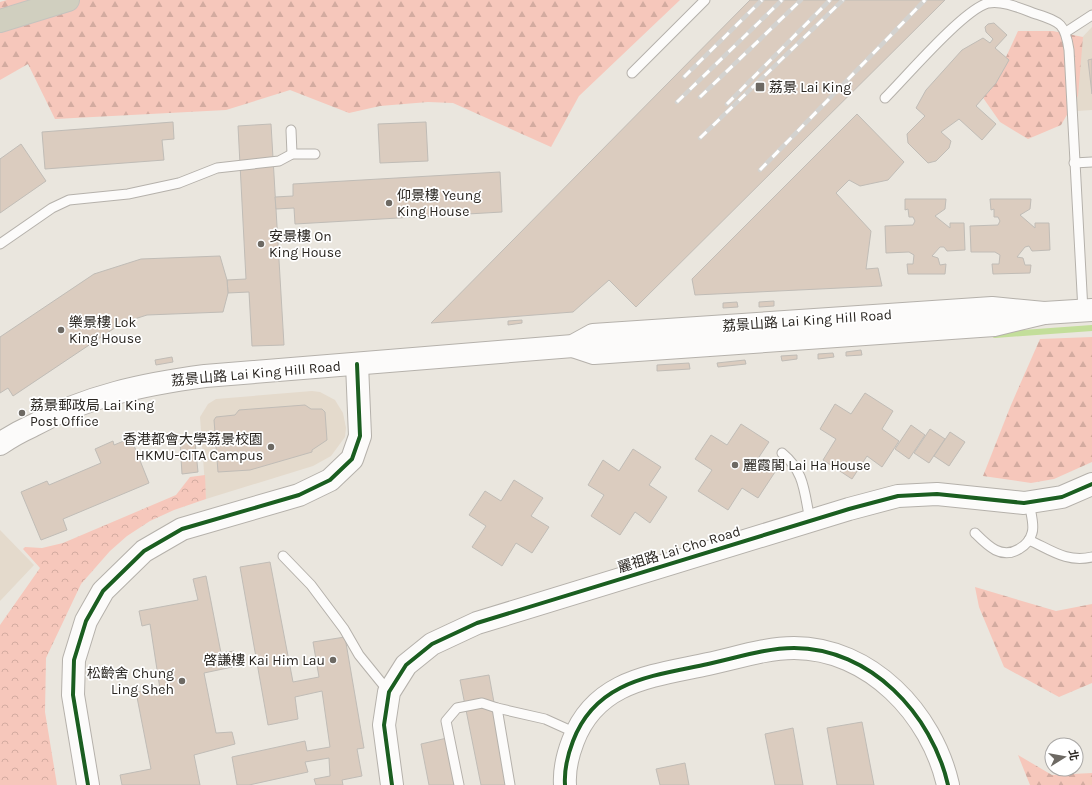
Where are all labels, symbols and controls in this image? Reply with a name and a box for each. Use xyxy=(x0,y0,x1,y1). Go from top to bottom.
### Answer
place label: 荔景 Lai King xyxy=(769,79,851,96)
marker: 荔景 Lai King xyxy=(754,81,766,93)
place label: 仰景樓 Yeung King House xyxy=(397,187,481,220)
marker: 仰景樓 Yeung King House xyxy=(384,198,394,208)
place label: 安景樓 On King House xyxy=(269,228,341,261)
marker: 安景樓 On King House xyxy=(256,239,266,249)
street label: 荔景山路 Lai King Hill Road xyxy=(721,306,893,335)
place label: 樂景樓 Lok King House xyxy=(69,314,141,347)
marker: 樂景樓 Lok King House xyxy=(56,325,66,335)
street label: 荔景山路 Lai King Hill Road xyxy=(170,358,342,389)
place label: 荔景郵政局 Lai King Post Office xyxy=(30,397,154,430)
marker: 荔景郵政局 Lai King Post Office xyxy=(17,408,27,418)
place label: 香港都會大學荔景校園 HKMU-CITA Campus xyxy=(123,431,263,464)
marker: 香港都會大學荔景校園 HKMU-CITA Campus xyxy=(266,442,276,452)
place label: 麗霞閣 Lai Ha House xyxy=(743,457,871,474)
marker: 麗霞閣 Lai Ha House xyxy=(730,460,740,470)
street label: 麗祖路 Lai Cho Road xyxy=(616,523,743,576)
place label: 啓謙樓 Kai Him Lau xyxy=(203,652,325,669)
marker: 啓謙樓 Kai Him Lau xyxy=(328,655,338,665)
place label: 松齡舍 Chung Ling Sheh xyxy=(87,665,174,698)
marker: 松齡舍 Chung Ling Sheh xyxy=(177,676,187,686)
north arrow xyxy=(1044,737,1084,777)
text: 北 xyxy=(1066,749,1081,762)

